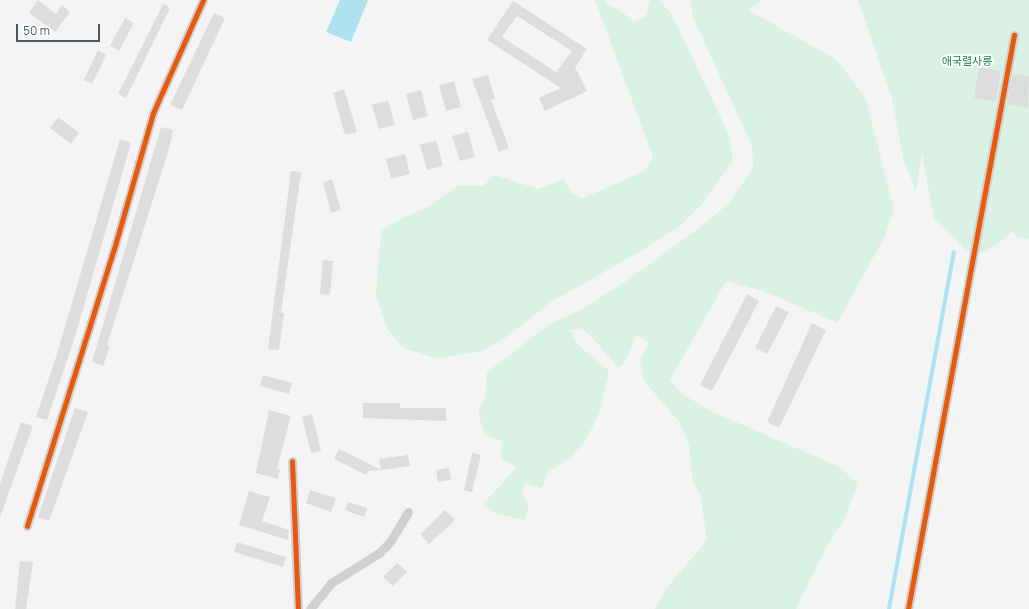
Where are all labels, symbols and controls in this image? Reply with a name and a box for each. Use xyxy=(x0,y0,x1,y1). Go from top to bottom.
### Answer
scale bar xyxy=(18,16,102,42)
text: 50 m xyxy=(23,22,50,39)
park label: 애국렬사릉 xyxy=(942,54,992,68)

